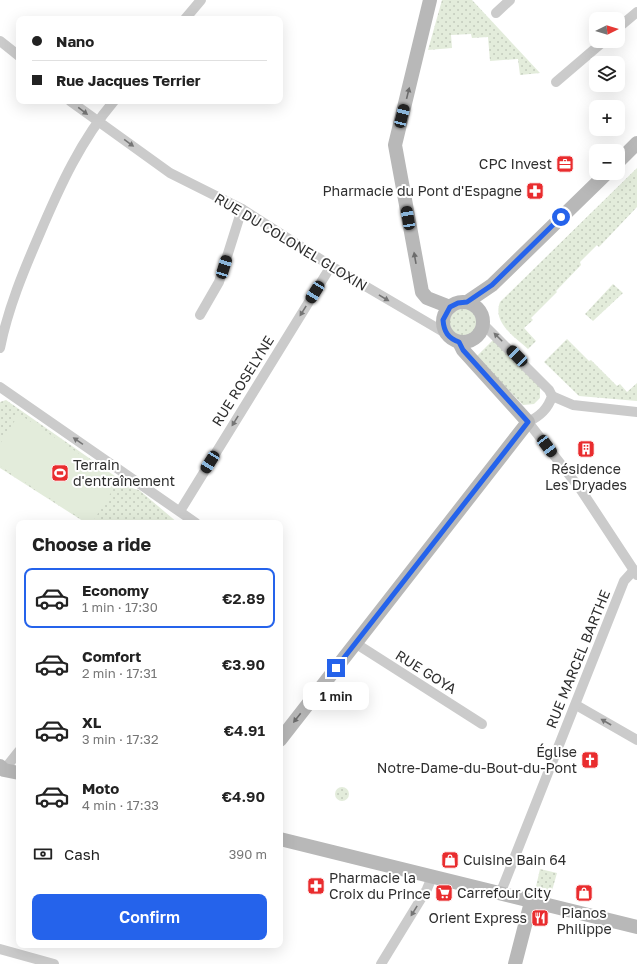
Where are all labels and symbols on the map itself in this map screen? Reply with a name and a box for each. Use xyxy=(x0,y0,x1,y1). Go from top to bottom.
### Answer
north arrow xyxy=(589,12,625,48)
one-way arrow xyxy=(405,87,411,99)
car xyxy=(393,103,411,129)
one-way arrow xyxy=(78,107,89,116)
one-way arrow xyxy=(124,139,135,147)
office icon: CPC Invest xyxy=(555,154,575,174)
place label: CPC Invest xyxy=(479,155,552,172)
pharmacy icon: Pharmacie du Pont d'Espagne xyxy=(525,181,545,201)
place label: Pharmacie du Pont d'Espagne xyxy=(322,182,522,199)
street label: RUE DU COLONEL GLOXIN xyxy=(212,189,371,294)
car xyxy=(400,205,416,231)
route start xyxy=(552,208,570,226)
one-way arrow xyxy=(412,251,418,264)
car xyxy=(215,254,233,280)
car xyxy=(304,279,326,305)
one-way arrow xyxy=(378,294,390,301)
one-way arrow xyxy=(299,306,307,316)
street label: RUE ROSELYNE xyxy=(208,332,277,429)
one-way arrow xyxy=(493,332,503,342)
car xyxy=(504,343,530,369)
one-way arrow xyxy=(231,416,239,426)
car xyxy=(535,433,559,459)
one-way arrow xyxy=(73,437,83,445)
building icon: Résidence Les Dryades xyxy=(576,439,596,459)
car xyxy=(199,449,221,475)
place label: Terrain d'entraînement xyxy=(73,456,175,489)
place label: Résidence Les Dryades xyxy=(545,460,627,493)
sports icon: Terrain d'entraînement xyxy=(50,463,70,483)
street label: RUE MARCEL BARTHE xyxy=(542,587,613,731)
street label: RUE GOYA xyxy=(393,646,460,697)
route end xyxy=(327,659,345,677)
callout: 1 min xyxy=(303,682,369,710)
one-way arrow xyxy=(293,712,302,723)
one-way arrow xyxy=(600,719,612,726)
place label: Église Notre-Dame-du-Bout-du-Pont xyxy=(377,743,577,776)
church icon: Église Notre-Dame-du-Bout-du-Pont xyxy=(580,750,600,770)
shop icon: Cuisine Bain 64 xyxy=(440,850,460,870)
place label: Cuisine Bain 64 xyxy=(463,851,566,868)
place label: Pharmacie la Croix du Prince xyxy=(329,869,431,902)
pharmacy icon: Pharmacie la Croix du Prince xyxy=(306,876,326,896)
supermarket icon: Carrefour City xyxy=(434,883,454,903)
shop icon: Pianos Philippe xyxy=(574,883,594,903)
place label: Carrefour City xyxy=(457,884,551,901)
place label: Pianos Philippe xyxy=(556,904,612,937)
one-way arrow xyxy=(410,905,417,917)
restaurant icon: Orient Express xyxy=(530,908,550,928)
place label: Orient Express xyxy=(429,909,527,926)

